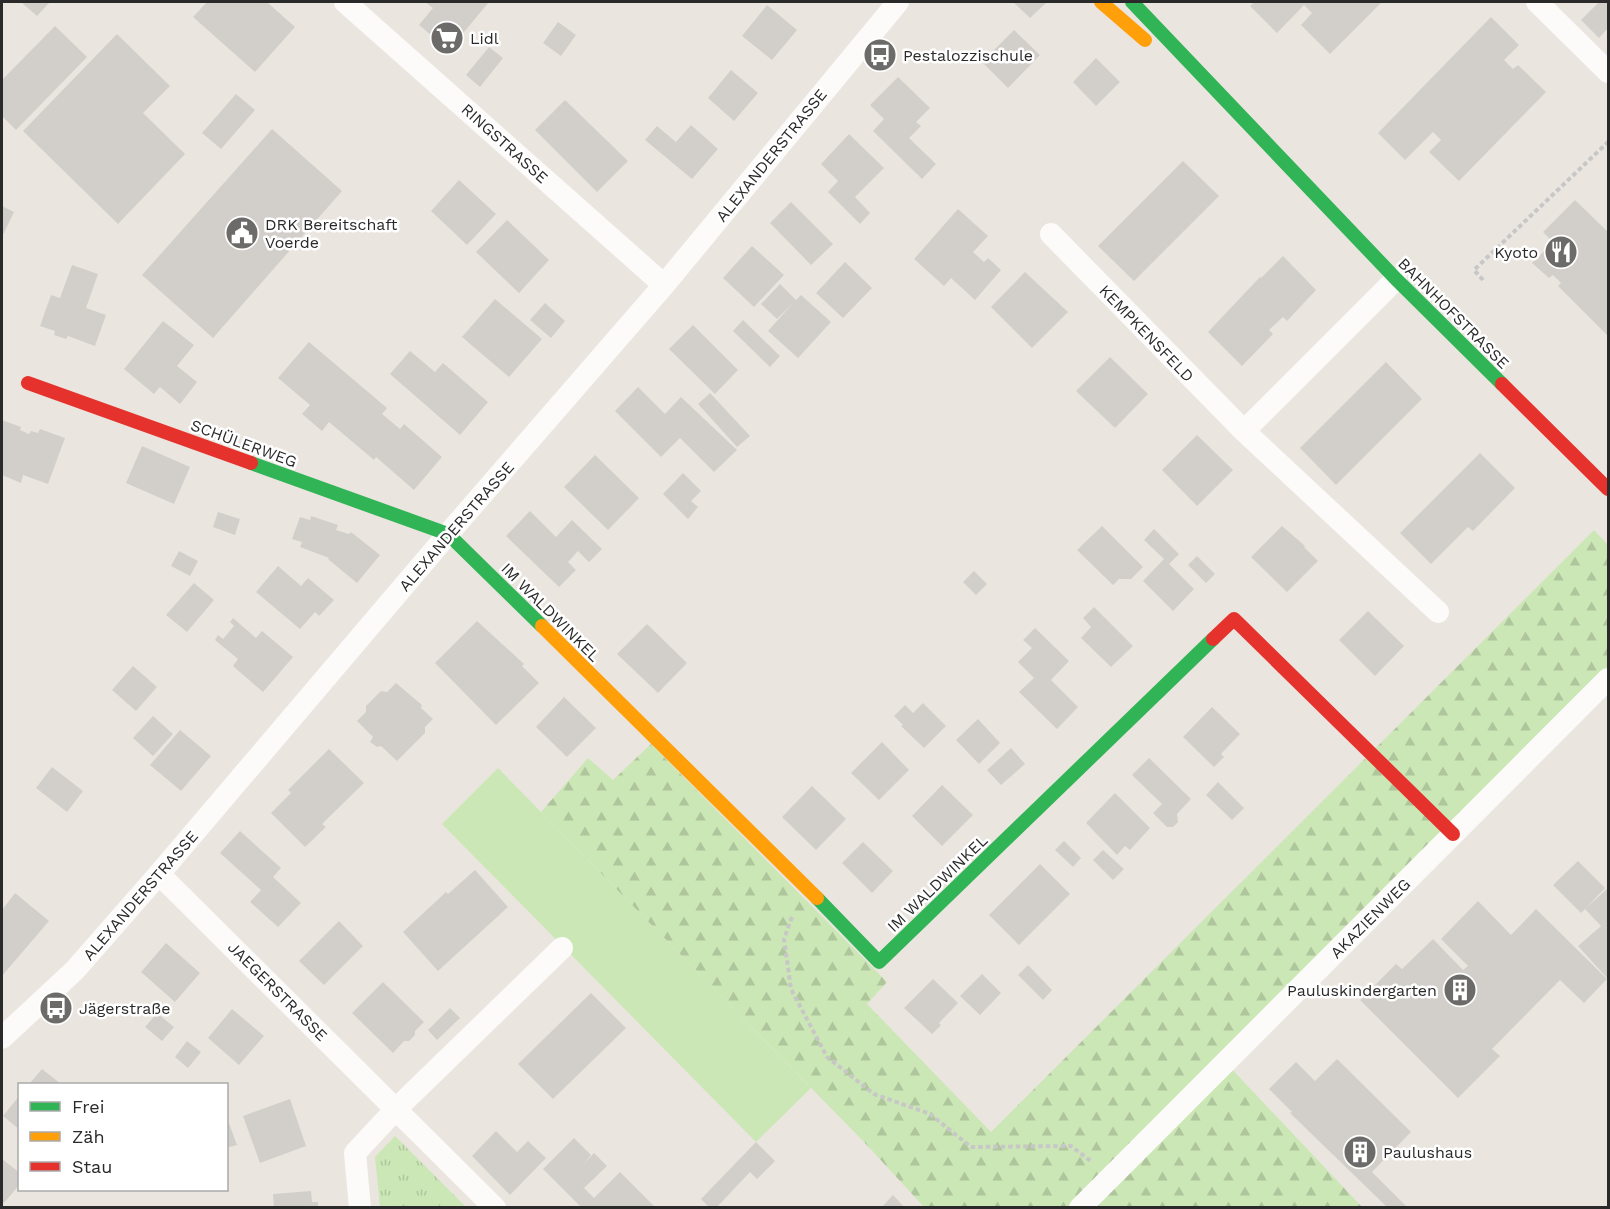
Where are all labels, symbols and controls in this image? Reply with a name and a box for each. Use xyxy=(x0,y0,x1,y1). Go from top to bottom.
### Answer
supermarket icon: Lidl xyxy=(429,20,465,56)
place label: Lidl xyxy=(470,29,499,48)
bus stop icon: Pestalozzischule xyxy=(862,37,898,73)
place label: Pestalozzischule xyxy=(903,46,1033,65)
street label: ALEXANDERSTRASSE xyxy=(712,85,831,226)
street label: RINGSTRASSE xyxy=(457,100,552,187)
public building icon: DRK Bereitschaft Voerde xyxy=(224,215,260,251)
place label: DRK Bereitschaft Voerde xyxy=(265,215,398,252)
restaurant icon: Kyoto xyxy=(1543,234,1579,270)
place label: Kyoto xyxy=(1494,243,1538,262)
street label: BAHNHOFSTRASSE xyxy=(1394,254,1513,373)
street label: KEMPKENSFELD xyxy=(1095,281,1198,386)
street label: SCHÜLERWEG xyxy=(188,415,299,471)
street label: ALEXANDERSTRASSE xyxy=(395,458,518,595)
street label: IM WALDWINKEL xyxy=(497,559,604,666)
street label: ALEXANDERSTRASSE xyxy=(79,827,202,964)
street label: IM WALDWINKEL xyxy=(883,830,992,936)
street label: AKAZIENWEG xyxy=(1326,874,1414,962)
street label: JAEGERSTRASSE xyxy=(224,938,331,1045)
building icon: Pauluskindergarten xyxy=(1442,972,1478,1008)
place label: Pauluskindergarten xyxy=(1287,981,1437,1000)
bus stop icon: Jägerstraße xyxy=(38,990,74,1026)
place label: Jägerstraße xyxy=(79,999,170,1018)
legend xyxy=(18,1083,228,1191)
text: Frei xyxy=(72,1096,104,1117)
text: Zäh xyxy=(72,1126,105,1147)
building icon: Paulushaus xyxy=(1342,1134,1378,1170)
place label: Paulushaus xyxy=(1383,1143,1472,1162)
text: Stau xyxy=(72,1156,112,1177)

